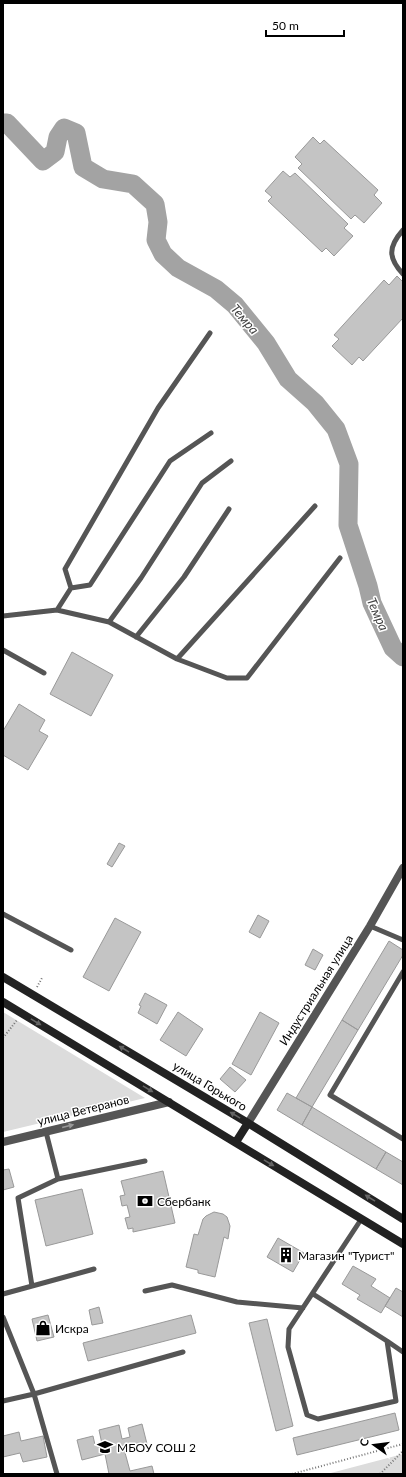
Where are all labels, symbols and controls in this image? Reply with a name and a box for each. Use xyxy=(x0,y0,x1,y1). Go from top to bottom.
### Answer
scale bar xyxy=(266,12,344,38)
text: 50 m xyxy=(272,18,299,33)
water label: Темра xyxy=(228,301,263,338)
water label: Темра xyxy=(364,595,392,633)
street label: Индустриальная улица xyxy=(276,932,356,1048)
one-way arrow xyxy=(31,1018,41,1026)
one-way arrow xyxy=(118,1045,130,1052)
street label: улица Горького xyxy=(170,1058,250,1114)
one-way arrow xyxy=(143,1085,153,1093)
street label: улица Ветеранов xyxy=(36,1091,131,1129)
one-way arrow xyxy=(229,1112,241,1119)
one-way arrow xyxy=(62,1123,74,1129)
one-way arrow xyxy=(263,1159,275,1166)
bank icon: Сбербанк xyxy=(136,1192,154,1210)
place label: Сбербанк xyxy=(157,1194,212,1209)
one-way arrow xyxy=(364,1195,376,1202)
building icon: Магазин "Турист" xyxy=(277,1246,295,1264)
place label: Магазин "Турист" xyxy=(298,1248,394,1263)
shop icon: Искра xyxy=(34,1319,52,1337)
place label: Искра xyxy=(55,1321,89,1336)
north arrow xyxy=(354,1425,394,1465)
text: С xyxy=(357,1437,371,1448)
school or university icon: МБОУ СОШ 2 xyxy=(96,1438,114,1456)
place label: МБОУ СОШ 2 xyxy=(117,1440,196,1455)

